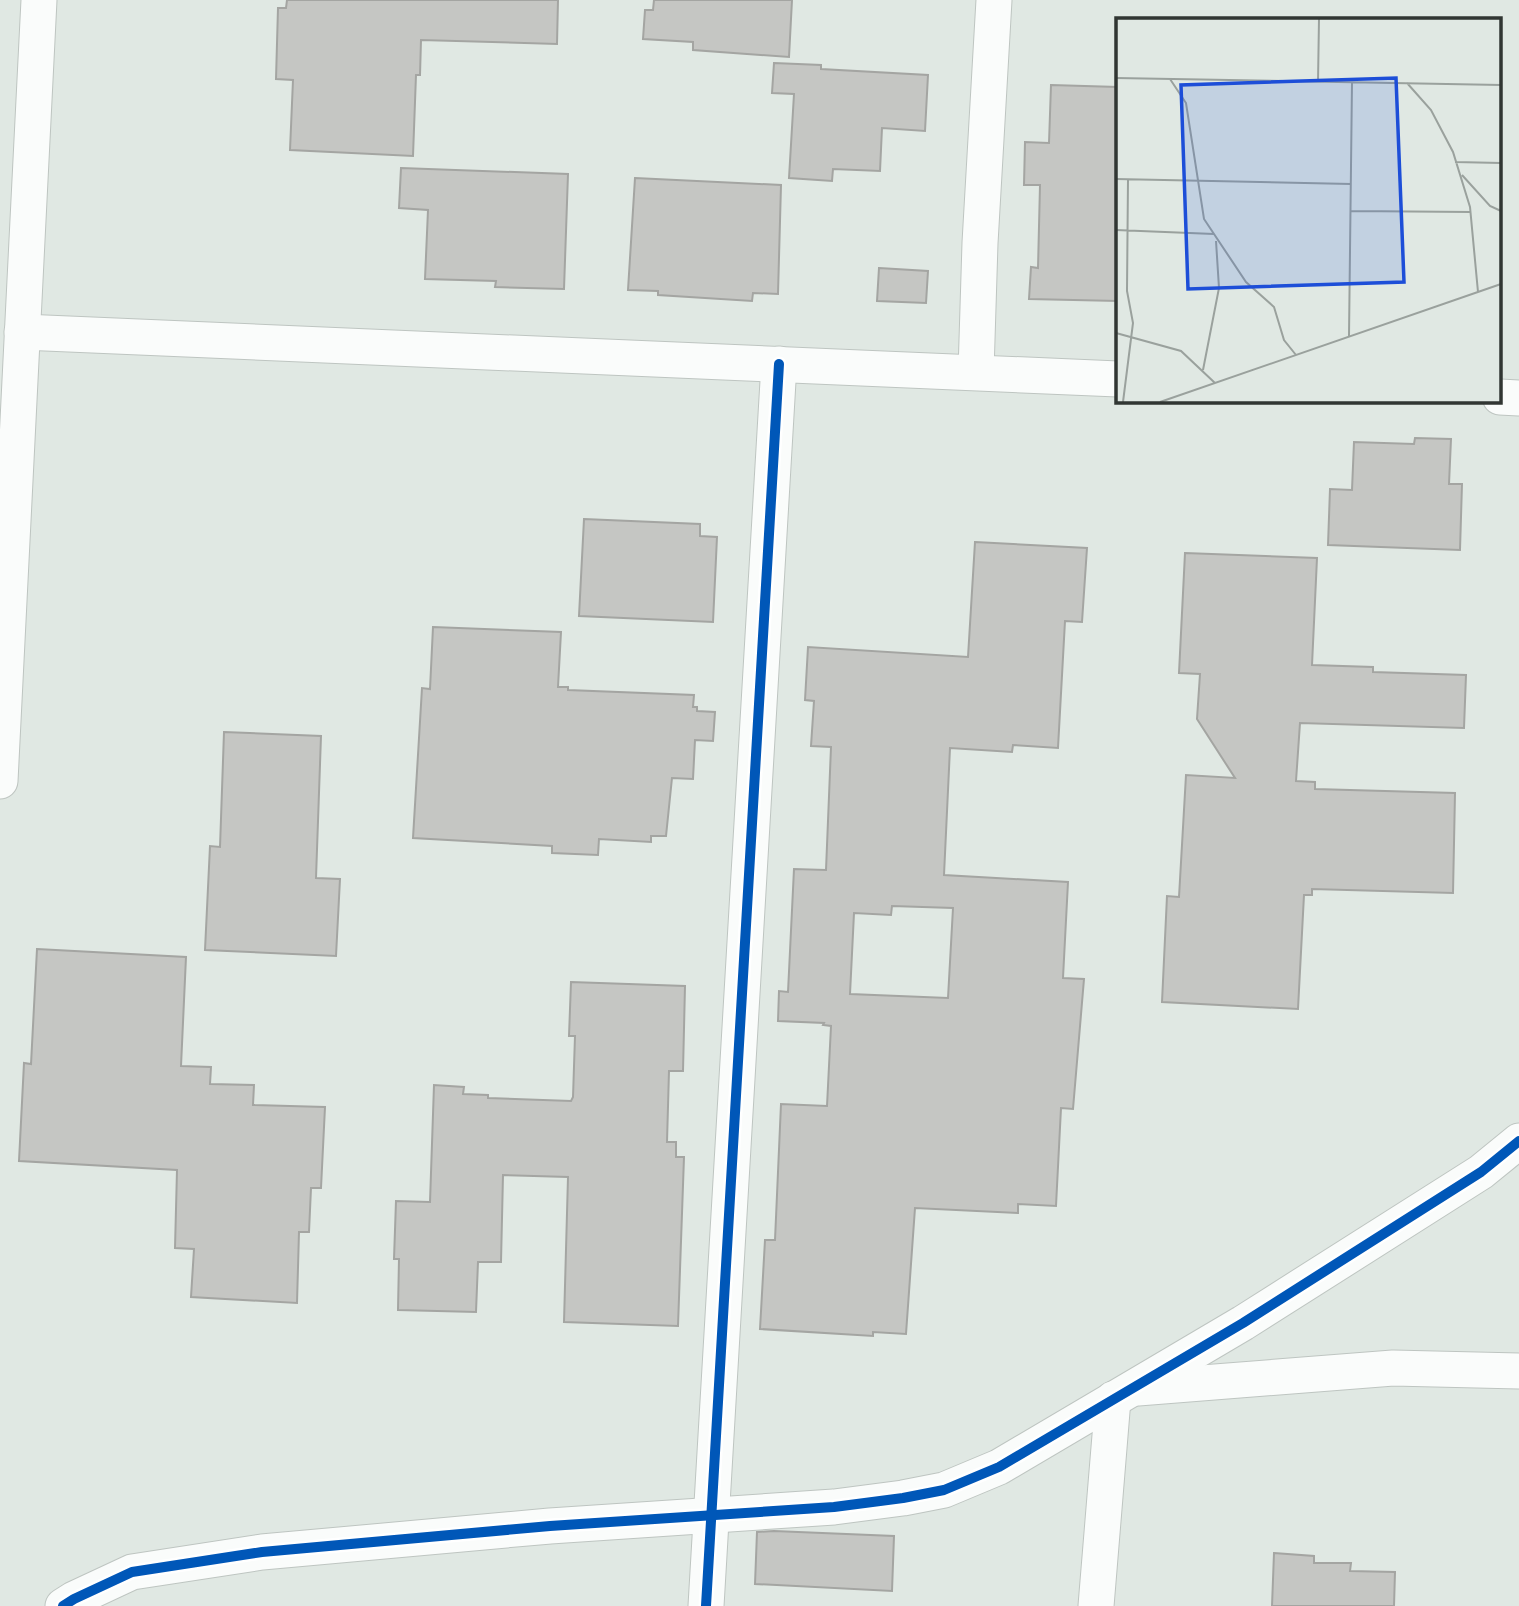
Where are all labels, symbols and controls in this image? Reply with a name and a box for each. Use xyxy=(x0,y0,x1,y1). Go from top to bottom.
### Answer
inset map xyxy=(1116,18,1502,402)

